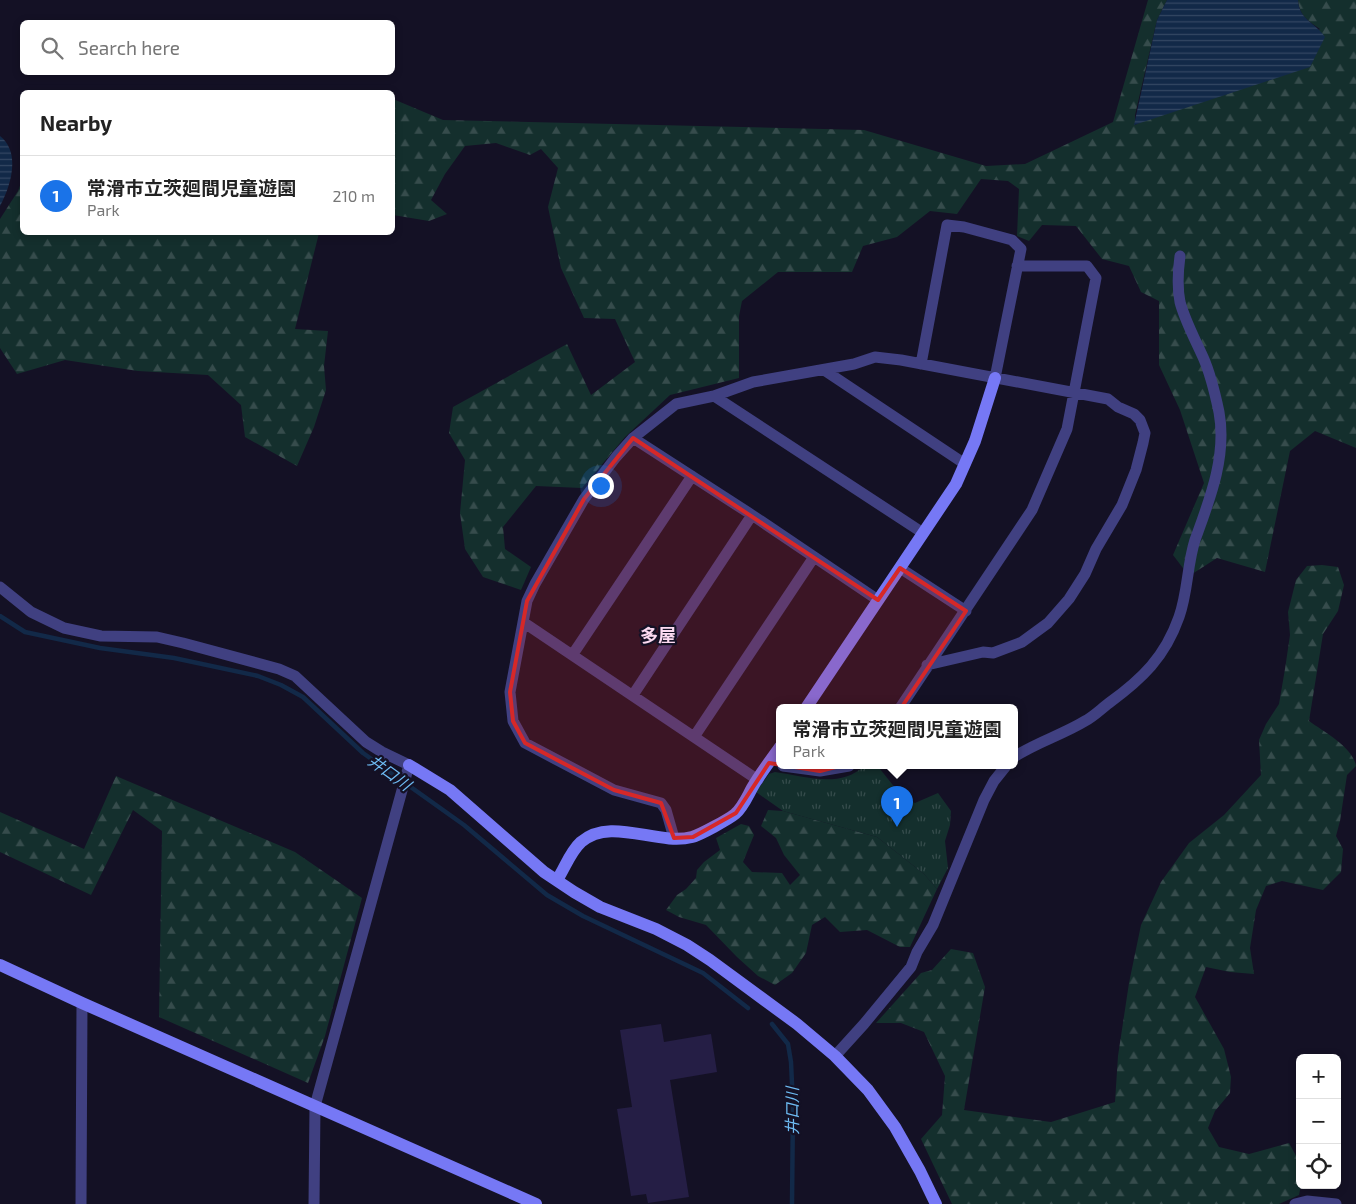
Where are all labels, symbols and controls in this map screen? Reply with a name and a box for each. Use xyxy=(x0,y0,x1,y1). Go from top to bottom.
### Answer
search box xyxy=(20,20,395,75)
icon: search xyxy=(38,34,66,62)
text: Search here xyxy=(78,36,180,59)
text: Nearby xyxy=(40,110,112,135)
text: 常滑市立茨廻間児童遊園 xyxy=(87,176,296,199)
text: 1 xyxy=(53,186,59,205)
text: 210 m xyxy=(332,186,375,205)
text: Park xyxy=(87,200,120,219)
your location xyxy=(588,473,614,499)
district label: 多屋 xyxy=(640,624,676,646)
popup xyxy=(776,704,1018,769)
text: 常滑市立茨廻間児童遊園 xyxy=(792,717,1002,740)
text: Park xyxy=(792,741,825,760)
water label: 井口川 xyxy=(365,750,417,795)
pin: 1 xyxy=(881,786,913,827)
map controls xyxy=(1296,1054,1341,1189)
button: + xyxy=(1296,1054,1341,1099)
water label: 井口川 xyxy=(782,1085,801,1135)
button: − xyxy=(1296,1099,1341,1144)
button: locate xyxy=(1296,1144,1341,1189)

